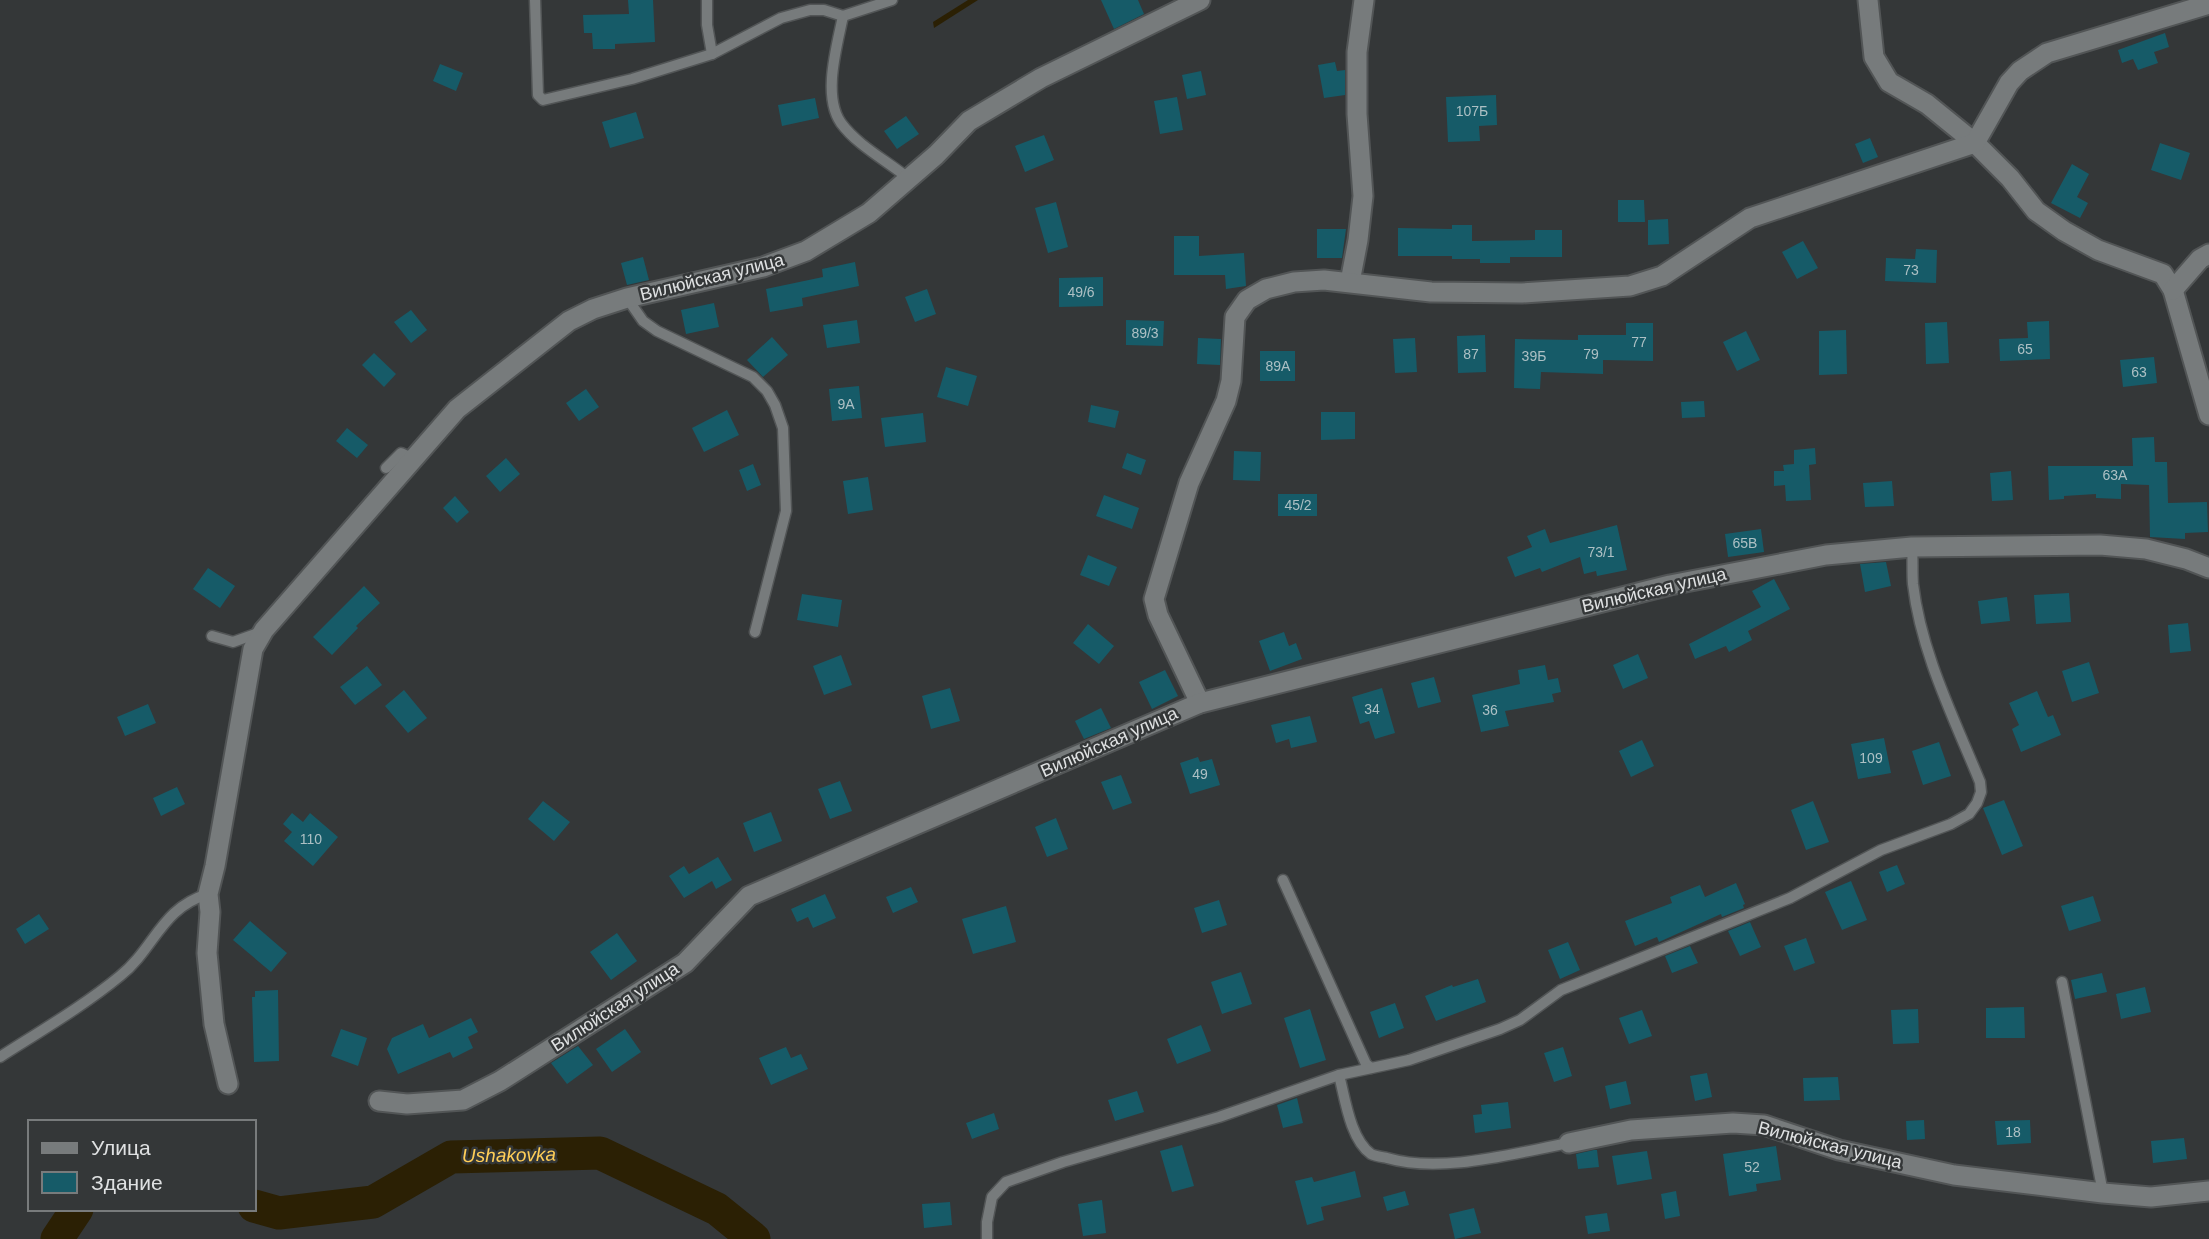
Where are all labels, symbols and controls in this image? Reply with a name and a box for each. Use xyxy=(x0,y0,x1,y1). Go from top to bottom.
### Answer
house number: 107Б xyxy=(1456,103,1488,119)
street label: Вилюйская улица xyxy=(638,249,787,305)
house number: 73 xyxy=(1903,262,1919,278)
house number: 49/6 xyxy=(1067,284,1095,300)
house number: 89/3 xyxy=(1131,325,1159,341)
house number: 77 xyxy=(1631,334,1647,350)
house number: 65 xyxy=(2017,341,2033,357)
house number: 87 xyxy=(1463,346,1479,362)
house number: 79 xyxy=(1583,346,1599,362)
house number: 39Б xyxy=(1522,348,1546,364)
house number: 89А xyxy=(1266,358,1291,374)
house number: 63 xyxy=(2131,364,2147,380)
house number: 9А xyxy=(837,396,855,412)
house number: 63А xyxy=(2103,467,2128,483)
house number: 45/2 xyxy=(1284,497,1312,513)
house number: 65В xyxy=(1733,535,1757,551)
house number: 73/1 xyxy=(1587,544,1615,560)
street label: Вилюйская улица xyxy=(1580,563,1729,616)
house number: 34 xyxy=(1364,701,1380,717)
street label: Вилюйская улица xyxy=(1037,702,1181,781)
house number: 36 xyxy=(1482,702,1498,718)
house number: 109 xyxy=(1859,750,1883,766)
house number: 49 xyxy=(1192,766,1208,782)
house number: 110 xyxy=(300,831,322,847)
street label: Вилюйская улица xyxy=(548,958,683,1056)
street label: Вилюйская улица xyxy=(1756,1117,1905,1173)
legend xyxy=(28,1120,256,1211)
house number: 18 xyxy=(2005,1124,2021,1140)
text: Улица xyxy=(91,1136,151,1159)
water label: Ushakovka xyxy=(462,1144,556,1166)
house number: 52 xyxy=(1744,1159,1760,1175)
text: Здание xyxy=(91,1171,163,1194)

